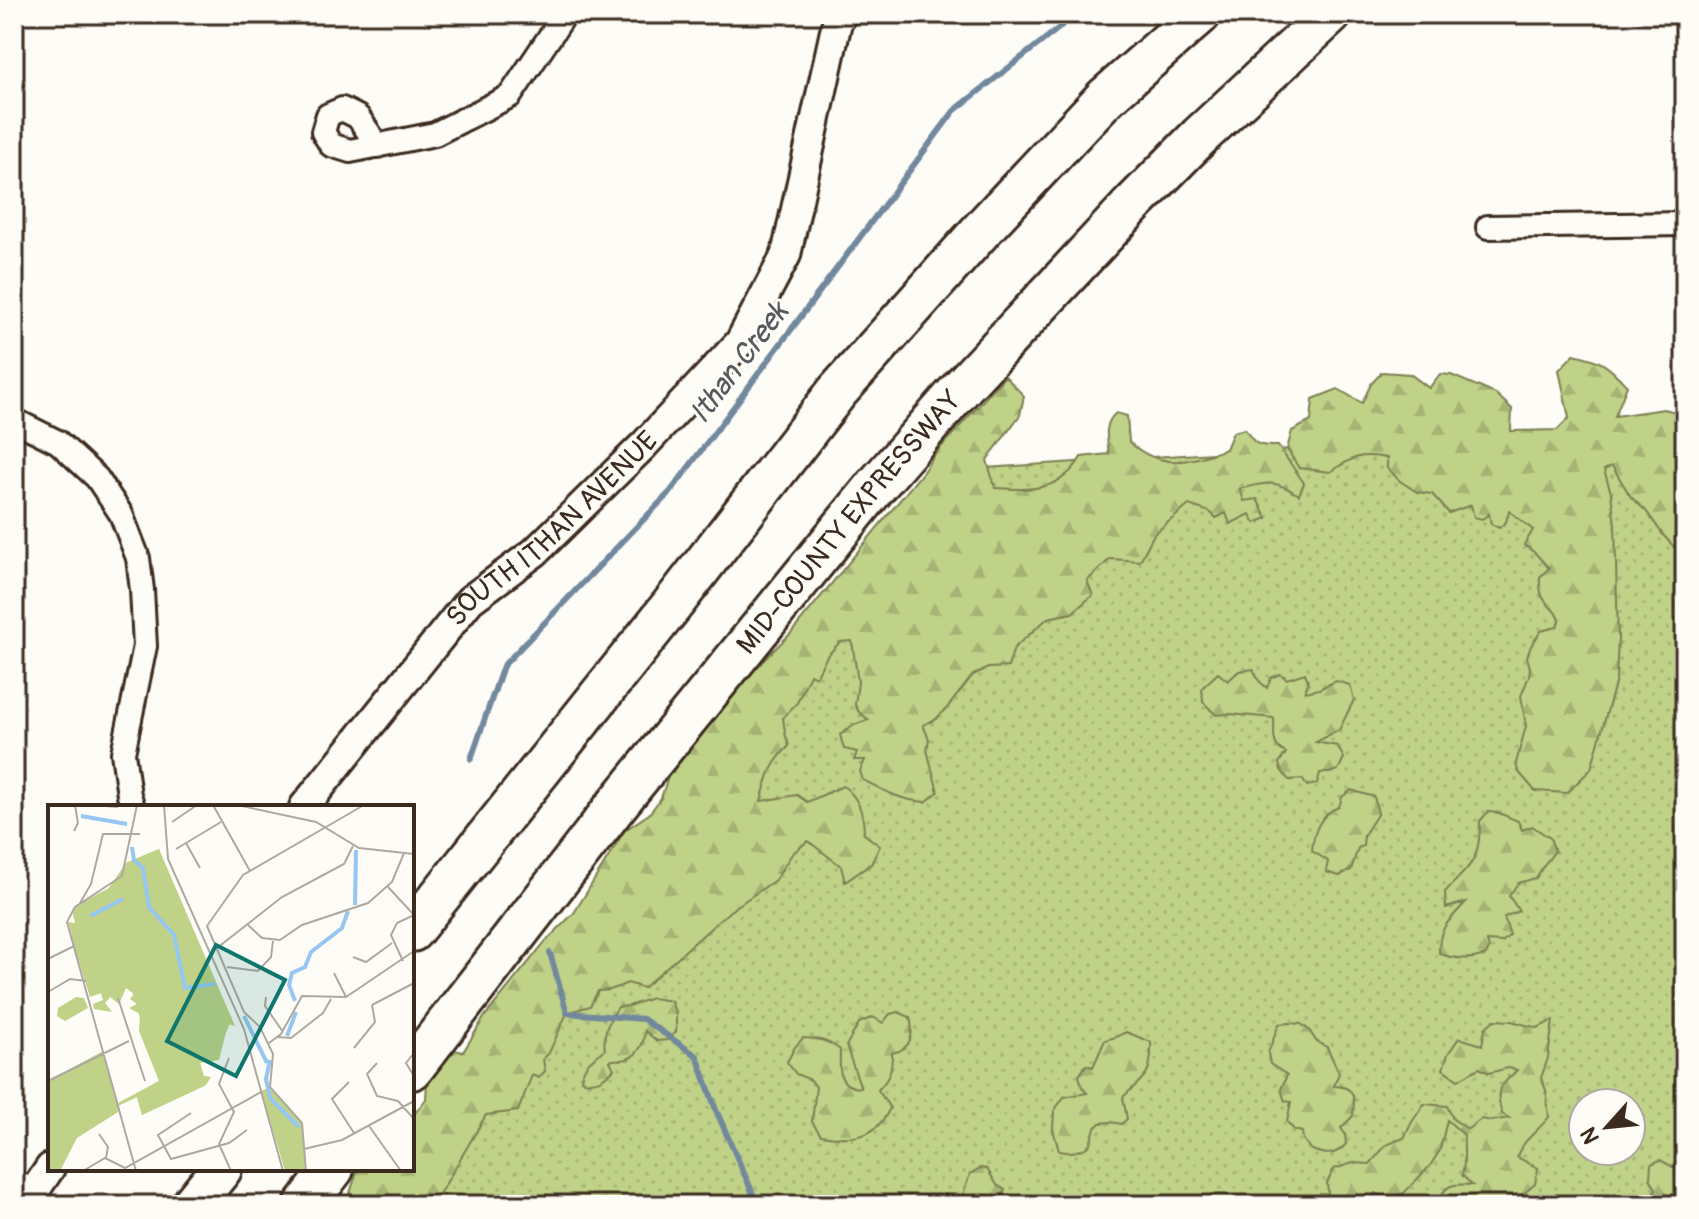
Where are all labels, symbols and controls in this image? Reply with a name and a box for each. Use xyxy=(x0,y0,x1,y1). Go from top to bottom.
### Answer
water label: Ithan Creek xyxy=(682,293,798,431)
street label: MID-COUNTY EXPRESSWAY xyxy=(729,383,969,661)
street label: SOUTH ITHAN AVENUE xyxy=(438,424,665,633)
inset map xyxy=(48,805,414,1171)
north arrow xyxy=(1567,1087,1647,1167)
text: N xyxy=(1574,1123,1606,1149)

